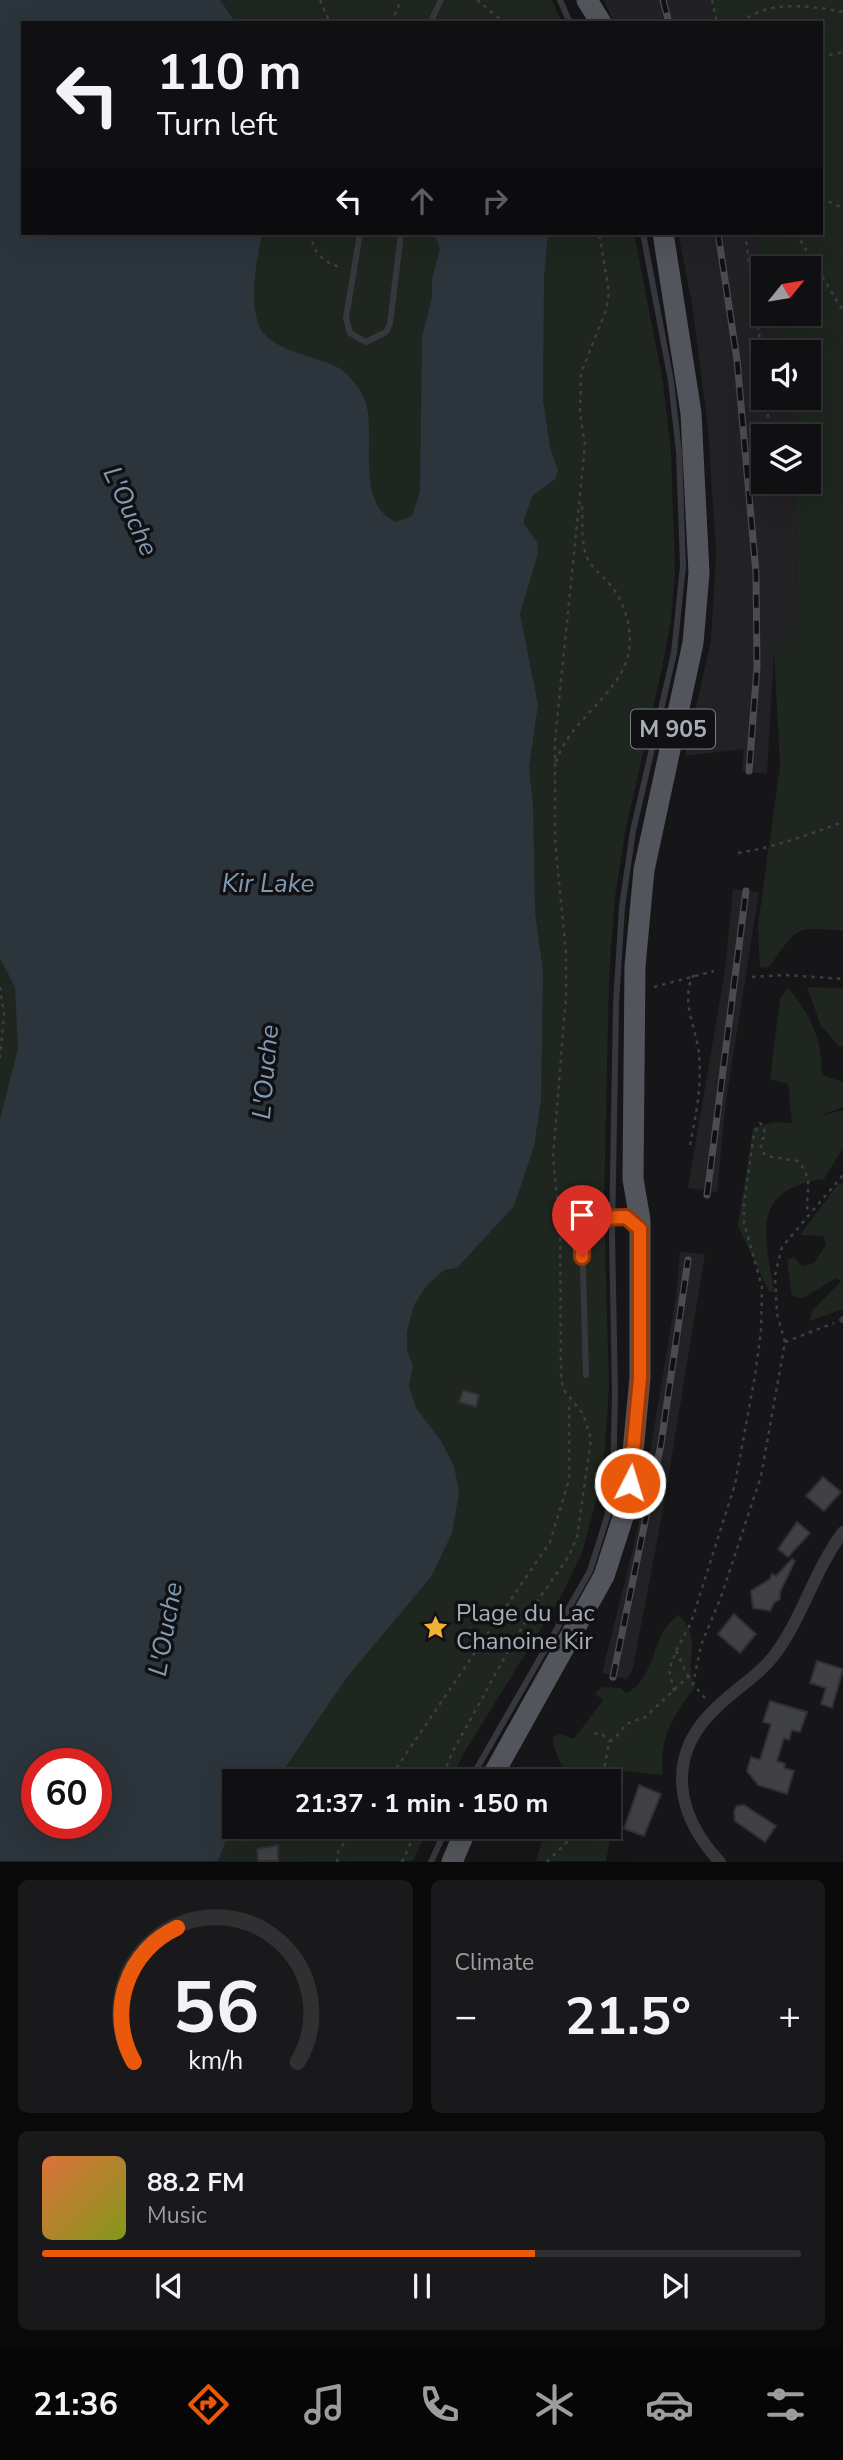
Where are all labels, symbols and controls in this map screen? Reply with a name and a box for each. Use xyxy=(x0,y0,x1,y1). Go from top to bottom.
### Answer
text: 110 m xyxy=(157,39,301,106)
icon: left xyxy=(42,49,133,140)
text: Turn left xyxy=(157,103,277,146)
icon: left xyxy=(330,182,368,220)
icon: ahead xyxy=(403,182,441,220)
icon: right xyxy=(476,182,514,220)
north arrow xyxy=(751,256,821,326)
map controls xyxy=(751,256,821,494)
button: sound xyxy=(751,340,821,410)
button: layers xyxy=(751,424,821,494)
water label: L'Ouche xyxy=(95,461,167,562)
road number: M 905 xyxy=(631,709,715,748)
water label: Kir Lake xyxy=(222,866,314,901)
water label: L'Ouche xyxy=(244,1023,287,1121)
pin xyxy=(552,1185,612,1257)
icon: arrive xyxy=(563,1196,601,1234)
position arrow xyxy=(593,1446,667,1520)
water label: L'Ouche xyxy=(140,1579,191,1679)
place label: Plage du Lac Chanoine Kir xyxy=(456,1597,595,1657)
place icon: Plage du Lac Chanoine Kir xyxy=(422,1613,450,1641)
speed limit sign: 60 xyxy=(21,1748,112,1839)
text: 21:37 · 1 min · 150 m xyxy=(295,1786,548,1821)
text: Climate xyxy=(455,1947,534,1978)
text: 56 xyxy=(172,1959,259,2059)
text: 21.5° xyxy=(565,1981,691,2052)
text: − xyxy=(455,1991,477,2042)
text: + xyxy=(778,1991,801,2042)
text: km/h xyxy=(188,2044,243,2078)
text: 88.2 FM xyxy=(147,2165,244,2200)
text: Music xyxy=(147,2200,207,2231)
icon: previous xyxy=(150,2267,188,2305)
icon: pause xyxy=(403,2267,441,2305)
icon: next xyxy=(656,2267,694,2305)
icon: directions xyxy=(184,2380,233,2429)
icon: music xyxy=(300,2380,349,2429)
icon: phone xyxy=(415,2380,464,2429)
icon: climate xyxy=(530,2380,579,2429)
icon: car xyxy=(645,2380,694,2429)
icon: filters xyxy=(761,2380,810,2429)
text: 21:36 xyxy=(33,2383,118,2426)

